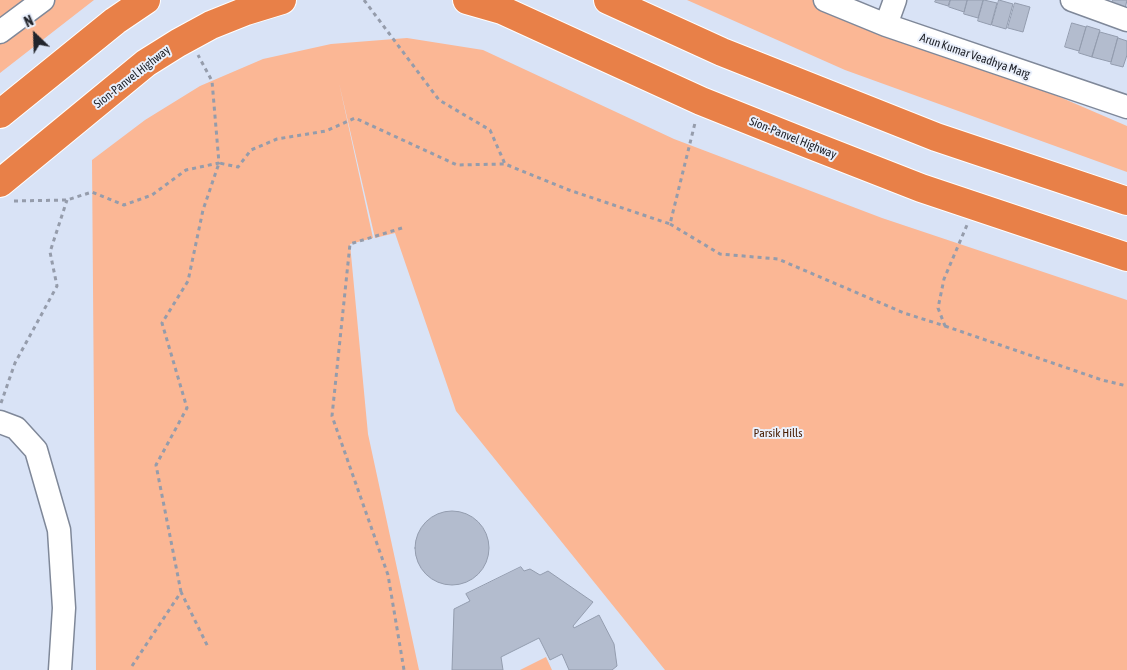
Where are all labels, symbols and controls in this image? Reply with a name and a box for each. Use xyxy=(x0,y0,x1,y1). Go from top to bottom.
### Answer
north arrow xyxy=(10,10,60,60)
text: N xyxy=(22,12,36,30)
street label: Arun Kumar Veadhya Marg xyxy=(918,30,1032,82)
street label: Sion-Panvel Highway xyxy=(91,43,173,111)
street label: Sion-Panvel Highway xyxy=(747,114,839,162)
park label: Parsik Hills xyxy=(753,426,803,440)

